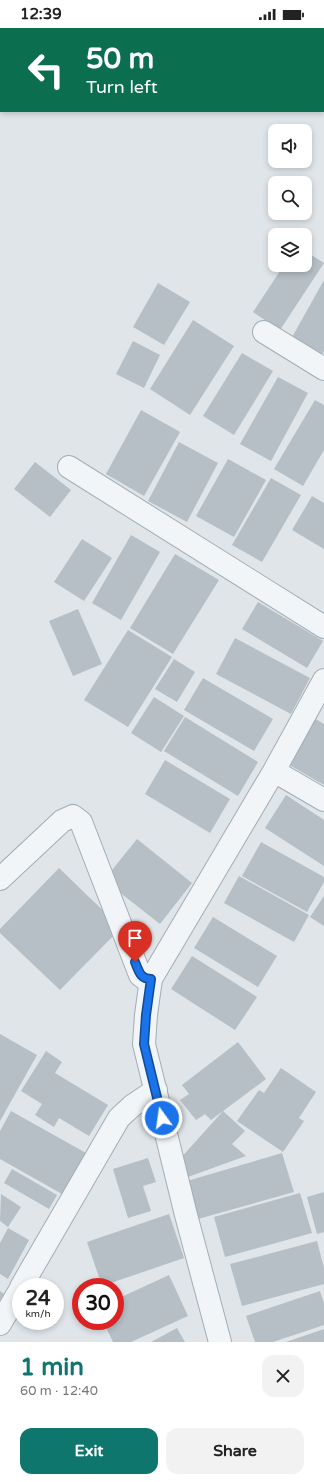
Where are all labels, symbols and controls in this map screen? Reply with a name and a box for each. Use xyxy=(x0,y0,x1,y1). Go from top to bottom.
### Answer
text: 12:39 xyxy=(20,5,62,23)
text: 50 m xyxy=(86,42,154,76)
icon: left xyxy=(20,44,72,96)
text: Turn left xyxy=(86,76,158,98)
map controls xyxy=(268,124,312,272)
button: sound xyxy=(268,124,312,168)
button: search xyxy=(268,176,312,220)
button: layers xyxy=(268,228,312,272)
pin xyxy=(118,921,152,962)
icon: arrive xyxy=(124,927,146,949)
position arrow xyxy=(141,1097,183,1139)
speed limit sign: 30 xyxy=(72,1278,124,1330)
text: 24 xyxy=(25,1287,51,1311)
text: km/h xyxy=(25,1308,51,1320)
text: 1 min xyxy=(20,1353,84,1382)
button: close xyxy=(262,1355,304,1397)
text: 60 m · 12:40 xyxy=(20,1383,98,1399)
button: Exit xyxy=(20,1428,158,1474)
button: Share xyxy=(166,1428,304,1474)

